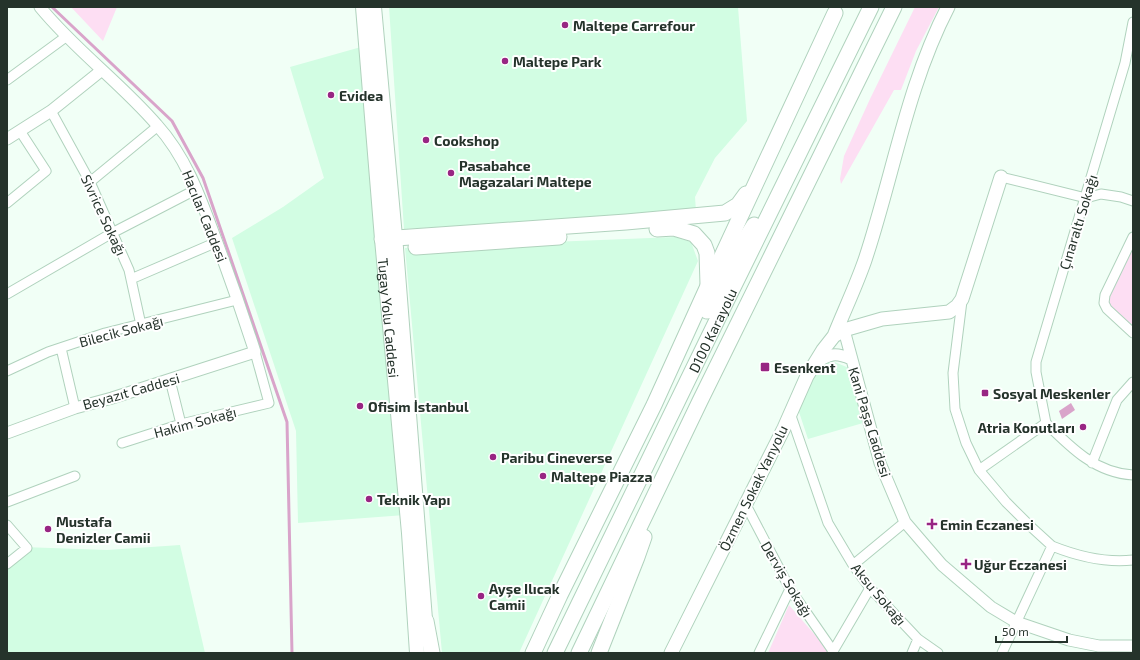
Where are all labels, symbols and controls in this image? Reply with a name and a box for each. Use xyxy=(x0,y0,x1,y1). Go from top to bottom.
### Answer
place label: Maltepe Carrefour xyxy=(573,17,695,34)
marker: Maltepe Carrefour xyxy=(560,20,570,30)
place label: Maltepe Park xyxy=(513,53,602,70)
marker: Maltepe Park xyxy=(500,56,510,66)
place label: Evidea xyxy=(339,87,383,104)
marker: Evidea xyxy=(326,90,336,100)
place label: Cookshop xyxy=(434,132,499,149)
marker: Cookshop xyxy=(421,135,431,145)
place label: Pasabahce Magazalari Maltepe xyxy=(459,157,592,190)
street label: Hacılar Caddesi xyxy=(179,168,231,264)
marker: Pasabahce Magazalari Maltepe xyxy=(446,168,456,178)
street label: Sivrice Sokağı xyxy=(78,172,130,258)
street label: Çınaraltı Sokağı xyxy=(1055,172,1101,272)
street label: Tugay Yolu Caddesi xyxy=(375,257,403,379)
street label: D100 Karayolu xyxy=(684,285,740,375)
street label: Bilecik Sokağı xyxy=(77,312,165,350)
place label: Esenkent xyxy=(774,359,836,376)
marker: Esenkent xyxy=(759,361,771,373)
street label: Kani Paşa Caddesi xyxy=(844,365,895,479)
street label: Beyazıt Caddesi xyxy=(81,369,181,413)
place label: Sosyal Meskenler xyxy=(993,385,1110,402)
marker: Sosyal Meskenler xyxy=(980,388,990,398)
place label: Ofisim İstanbul xyxy=(368,398,469,415)
marker: Ofisim İstanbul xyxy=(355,401,365,411)
street label: Hakim Sokağı xyxy=(152,403,238,441)
place label: Atria Konutları xyxy=(978,419,1075,436)
street label: Özmen Sokak Yanyolu xyxy=(715,422,791,554)
marker: Atria Konutları xyxy=(1078,422,1088,432)
place label: Paribu Cineverse xyxy=(501,449,612,466)
marker: Paribu Cineverse xyxy=(488,452,498,462)
place label: Maltepe Piazza xyxy=(551,468,652,485)
marker: Maltepe Piazza xyxy=(538,471,548,481)
place label: Teknik Yapı xyxy=(377,491,450,508)
marker: Teknik Yapı xyxy=(364,494,374,504)
place label: Mustafa Denizler Camii xyxy=(56,513,151,546)
place label: Emin Eczanesi xyxy=(940,516,1034,533)
marker: Emin Eczanesi xyxy=(927,519,937,529)
marker: Mustafa Denizler Camii xyxy=(43,524,53,534)
street label: Derviş Sokağı xyxy=(757,538,816,621)
place label: Uğur Eczanesi xyxy=(974,556,1067,573)
street label: Aksu Sokağı xyxy=(848,559,910,629)
marker: Uğur Eczanesi xyxy=(961,559,971,569)
place label: Ayşe Ilıcak Camii xyxy=(489,580,560,613)
marker: Ayşe Ilıcak Camii xyxy=(476,591,486,601)
scale bar xyxy=(996,618,1067,644)
text: 50 m xyxy=(1002,624,1029,638)

